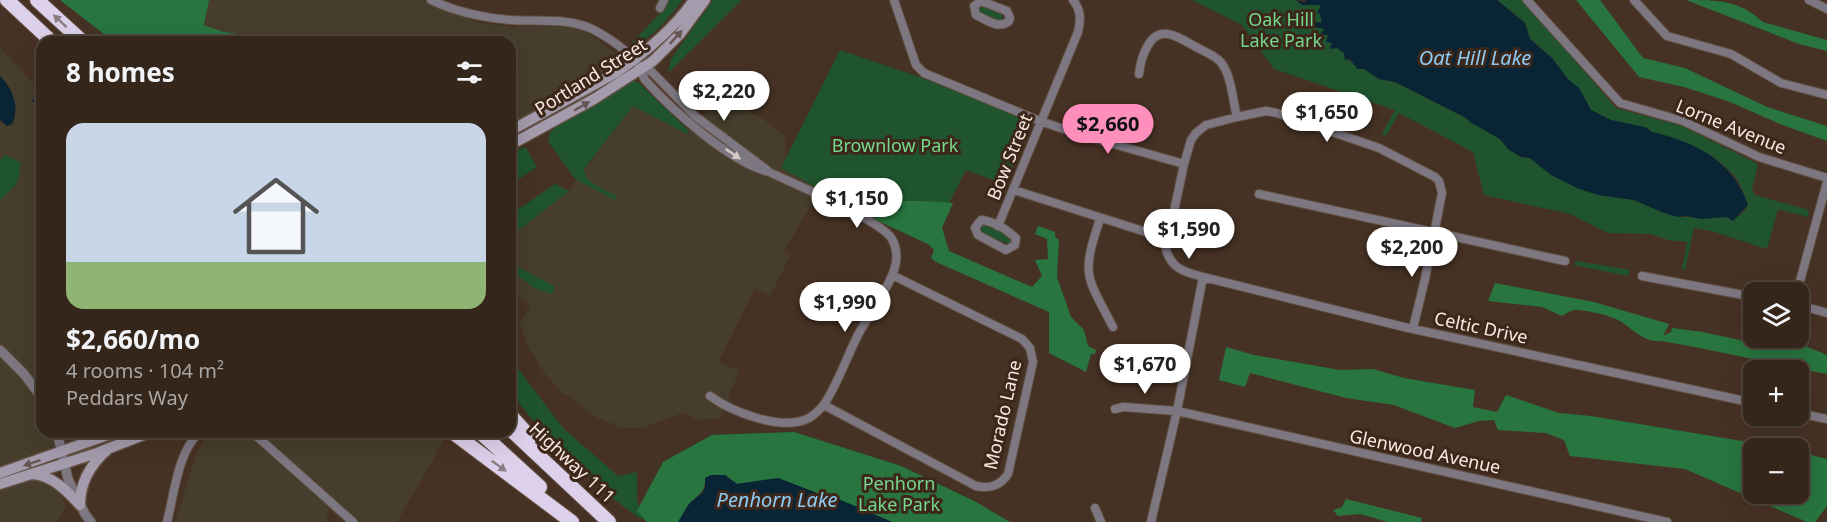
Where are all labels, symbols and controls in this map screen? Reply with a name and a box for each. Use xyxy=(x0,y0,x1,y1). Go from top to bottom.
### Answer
park label: Oak Hill Lake Park xyxy=(1240,7,1322,52)
one-way arrow xyxy=(53,15,68,28)
one-way arrow xyxy=(669,30,683,45)
street label: Portland Street xyxy=(530,32,651,120)
water label: Oat Hill Lake xyxy=(1419,44,1531,71)
text: 8 homes xyxy=(66,54,175,90)
icon: filters xyxy=(453,56,486,89)
pin: $2,220 xyxy=(675,71,773,122)
text: $2,220 xyxy=(693,77,755,104)
pin: $1,650 xyxy=(1278,92,1376,143)
street label: Lorne Avenue xyxy=(1673,93,1790,159)
text: $1,650 xyxy=(1296,98,1358,125)
one-way arrow xyxy=(574,101,591,111)
pin: $2,660 xyxy=(1059,104,1157,155)
street label: Bow Street xyxy=(981,109,1037,203)
text: $2,660 xyxy=(1077,110,1139,137)
park label: Brownlow Park xyxy=(832,133,959,157)
one-way arrow xyxy=(724,148,740,160)
icon: home xyxy=(222,162,330,270)
pin: $1,150 xyxy=(808,178,906,229)
text: $1,150 xyxy=(826,184,888,211)
pin: $1,590 xyxy=(1140,209,1238,260)
text: $1,590 xyxy=(1158,215,1220,242)
pin: $2,200 xyxy=(1363,227,1461,278)
text: $2,200 xyxy=(1381,233,1443,260)
pin: $1,990 xyxy=(796,282,894,333)
map controls xyxy=(1743,282,1809,504)
button: layers xyxy=(1743,282,1809,348)
text: $1,990 xyxy=(814,288,876,315)
street label: Celtic Drive xyxy=(1432,305,1530,349)
text: $2,660/mo xyxy=(66,321,200,357)
pin: $1,670 xyxy=(1096,344,1194,395)
text: $1,670 xyxy=(1114,350,1176,377)
text: 4 rooms · 104 m² xyxy=(66,357,224,384)
street label: Morado Lane xyxy=(978,358,1026,472)
button: + xyxy=(1743,360,1809,426)
text: Peddars Way xyxy=(66,384,188,411)
street label: Highway 111 xyxy=(525,416,621,508)
street label: Glenwood Avenue xyxy=(1347,423,1503,479)
button: − xyxy=(1743,438,1809,504)
one-way arrow xyxy=(23,459,41,468)
one-way arrow xyxy=(492,460,507,472)
park label: Penhorn Lake Park xyxy=(858,471,940,516)
water label: Penhorn Lake xyxy=(717,486,837,513)

